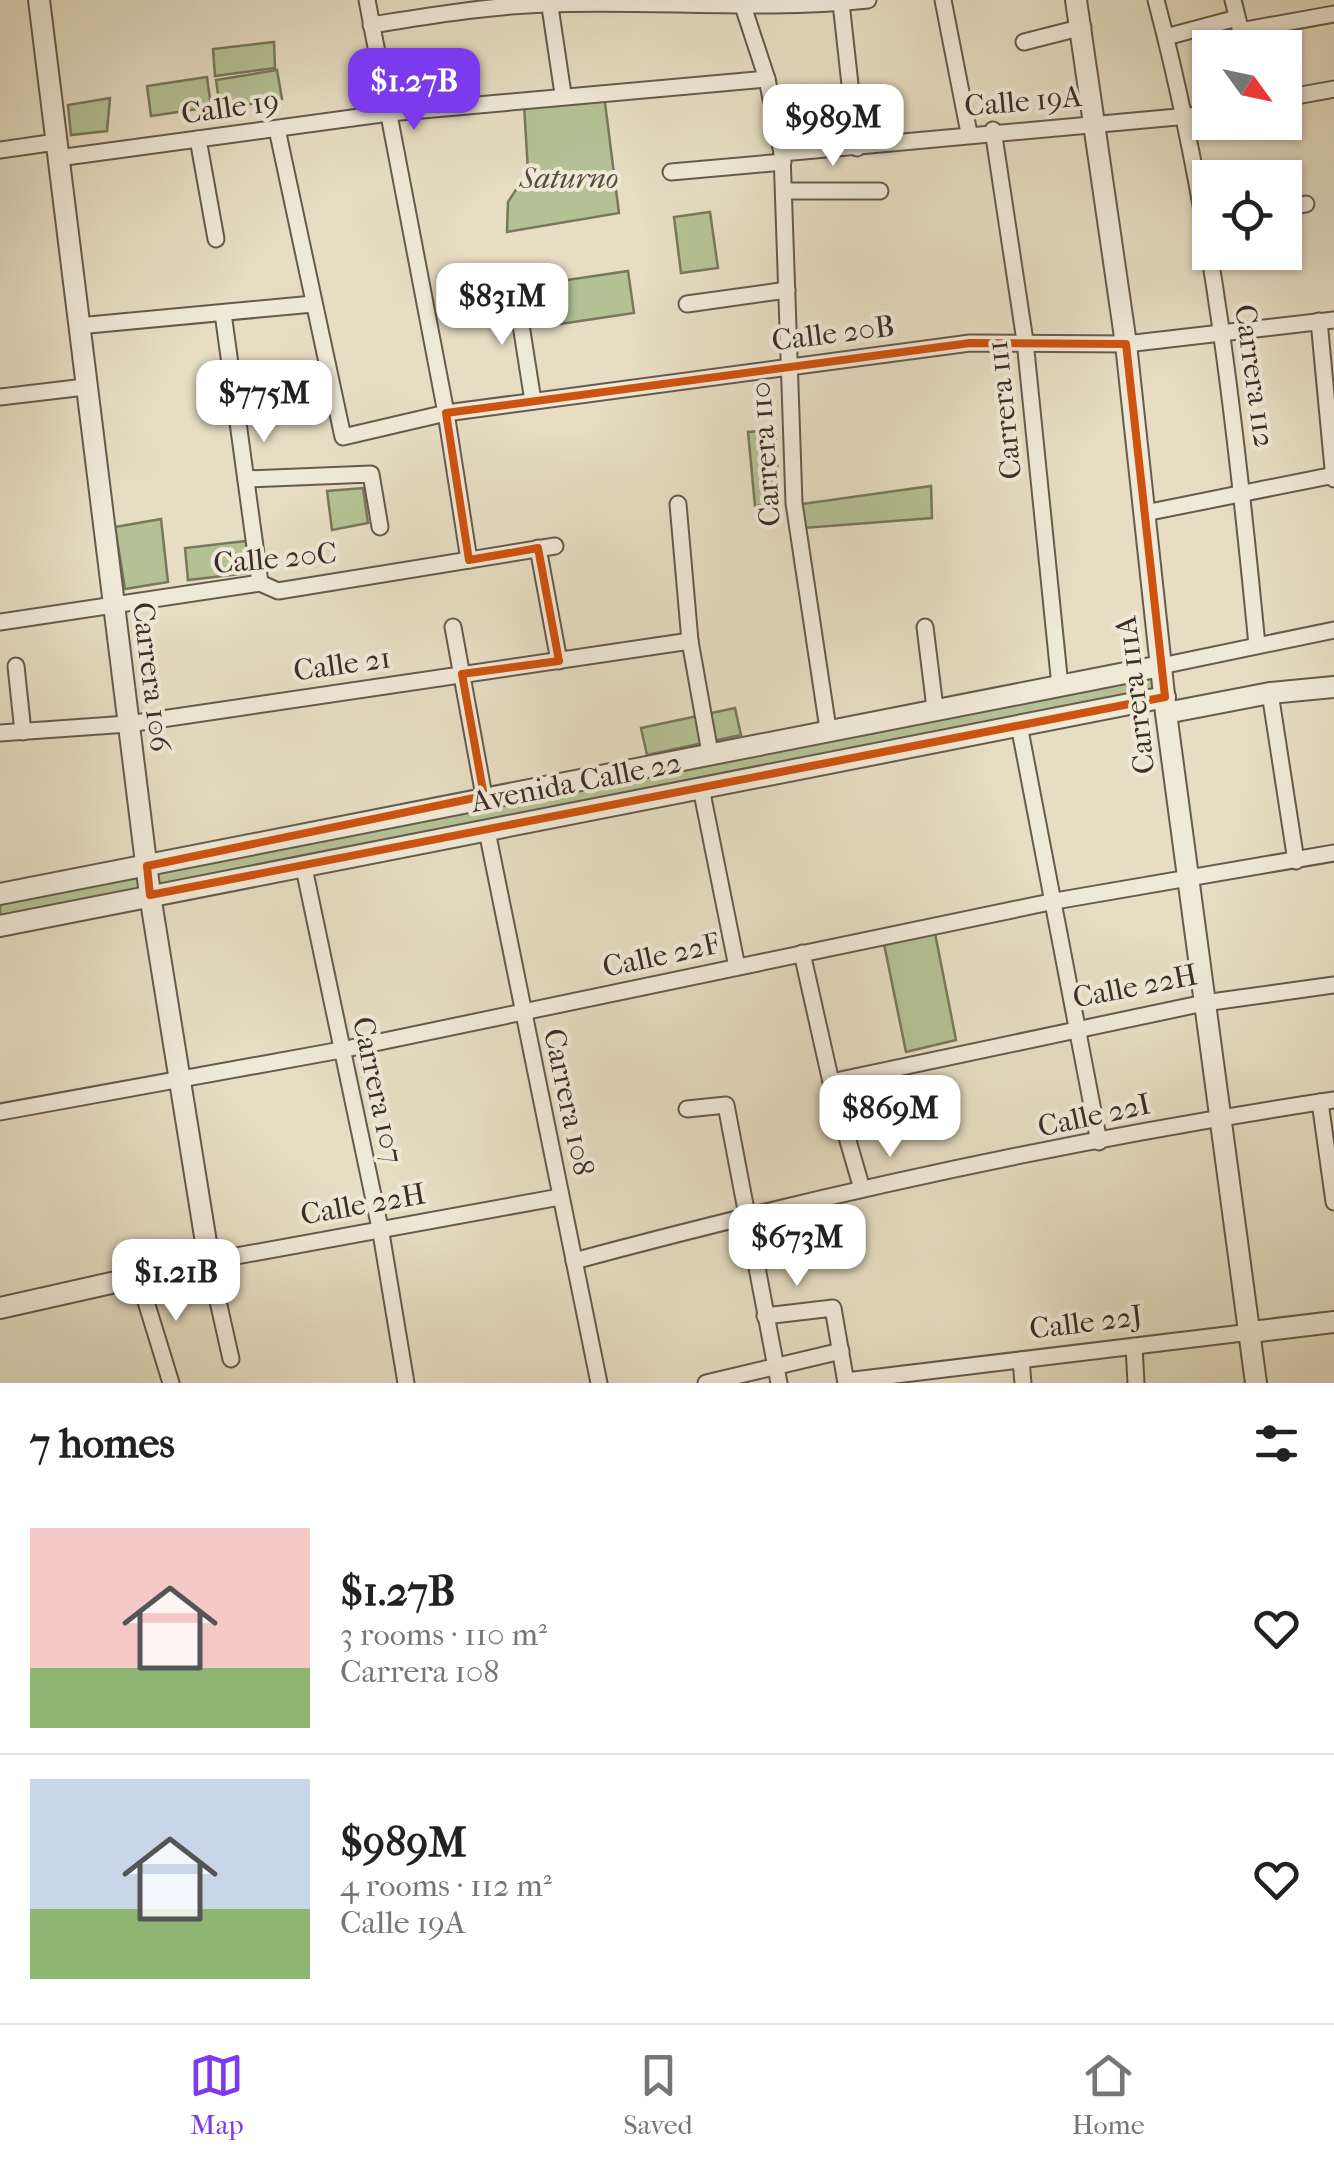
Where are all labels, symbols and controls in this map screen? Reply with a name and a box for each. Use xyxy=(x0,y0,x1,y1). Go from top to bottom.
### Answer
north arrow xyxy=(1192,30,1302,140)
map controls xyxy=(1192,30,1302,270)
pin: $1.27B xyxy=(333,48,495,133)
text: $1.27B xyxy=(370,62,458,99)
street label: Calle 19A xyxy=(963,79,1084,124)
street label: Calle 19 xyxy=(179,83,281,132)
pin: $989M xyxy=(763,84,903,169)
text: $989M xyxy=(785,98,881,135)
button: locate xyxy=(1192,160,1302,270)
park label: Saturno xyxy=(518,161,619,196)
pin: $831M xyxy=(432,263,572,348)
text: $831M xyxy=(458,277,546,314)
street label: Carrera 112 xyxy=(1227,302,1282,450)
street label: Calle 20B xyxy=(770,309,896,358)
street label: Carrera 111 xyxy=(980,339,1029,481)
pin: $775M xyxy=(194,360,334,445)
text: $775M xyxy=(218,374,310,411)
street label: Carrera 110 xyxy=(743,380,788,528)
street label: Calle 20C xyxy=(212,536,338,581)
street label: Carrera 106 xyxy=(125,600,178,755)
street label: Carrera 111A xyxy=(1108,613,1163,776)
street label: Calle 21 xyxy=(291,640,393,689)
street label: Avenida Calle 22 xyxy=(467,745,684,820)
street label: Calle 22F xyxy=(599,926,723,985)
street label: Calle 22H xyxy=(1070,957,1200,1016)
street label: Carrera 107 xyxy=(345,1014,410,1167)
street label: Carrera 108 xyxy=(536,1025,601,1179)
pin: $869M xyxy=(820,1075,960,1160)
street label: Calle 22I xyxy=(1035,1086,1154,1144)
text: $869M xyxy=(841,1089,939,1126)
street label: Calle 22H xyxy=(298,1176,428,1233)
pin: $673M xyxy=(727,1204,867,1289)
text: $673M xyxy=(751,1218,843,1255)
pin: $1.21B xyxy=(95,1239,257,1324)
text: $1.21B xyxy=(134,1253,218,1290)
street label: Calle 22J xyxy=(1027,1298,1145,1347)
icon: filters xyxy=(1249,1416,1304,1471)
text: 7 homes xyxy=(30,1419,175,1468)
text: $1.27B xyxy=(340,1567,455,1616)
icon: home xyxy=(110,1568,230,1688)
icon: heart xyxy=(1249,1601,1304,1656)
text: 3 rooms · 110 m² xyxy=(340,1616,547,1653)
text: Carrera 108 xyxy=(340,1653,499,1690)
text: $989M xyxy=(340,1818,467,1867)
icon: home xyxy=(110,1819,230,1939)
icon: heart xyxy=(1249,1852,1304,1907)
text: 4 rooms · 112 m² xyxy=(340,1867,552,1904)
text: Calle 19A xyxy=(340,1904,465,1941)
tab: Map xyxy=(189,2048,244,2141)
tab: Saved xyxy=(623,2048,693,2141)
tab: Home xyxy=(1072,2048,1145,2141)

